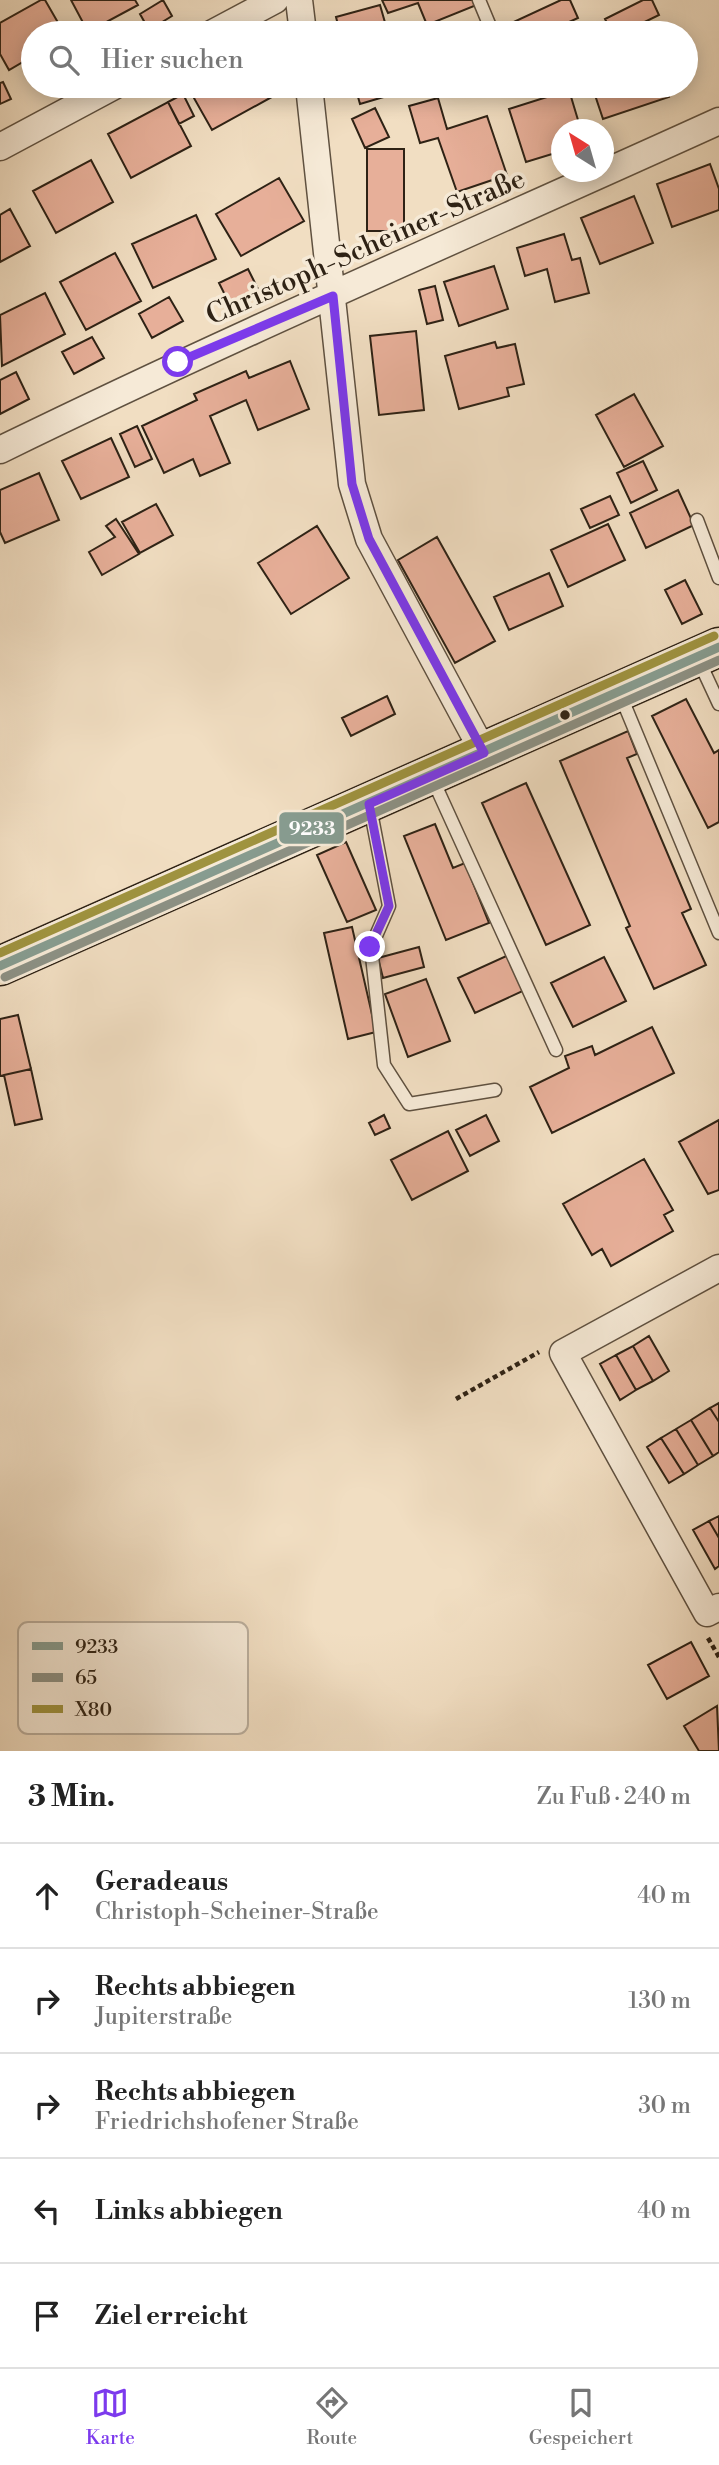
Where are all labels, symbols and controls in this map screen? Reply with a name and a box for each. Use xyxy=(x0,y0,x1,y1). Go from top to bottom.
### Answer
search box xyxy=(21,21,698,98)
icon: search xyxy=(45,41,83,79)
text: Hier suchen xyxy=(101,44,243,76)
north arrow xyxy=(551,119,614,182)
street label: Christoph-Scheiner-Straße xyxy=(201,161,530,334)
route start xyxy=(162,346,193,377)
unlabelled marker xyxy=(558,708,572,722)
line badge: 9233 xyxy=(278,811,345,845)
text: 9233 xyxy=(289,817,335,841)
route end xyxy=(354,931,385,962)
legend xyxy=(18,1622,248,1734)
text: 9233 xyxy=(75,1635,118,1659)
text: 65 xyxy=(75,1666,97,1690)
text: X80 xyxy=(74,1698,112,1722)
text: 3 Min. xyxy=(28,1778,115,1816)
text: Zu Fuß · 240 m xyxy=(537,1783,691,1811)
text: Geradeaus xyxy=(95,1866,228,1898)
icon: ahead xyxy=(28,1877,66,1915)
text: 40 m xyxy=(637,1882,691,1910)
text: Christoph-Scheiner-Straße xyxy=(95,1898,379,1926)
text: Rechts abbiegen xyxy=(95,1971,295,2003)
icon: right xyxy=(28,1982,66,2020)
text: 130 m xyxy=(628,1987,691,2015)
text: Jupiterstraße xyxy=(95,2003,232,2031)
text: Rechts abbiegen xyxy=(95,2076,295,2108)
icon: right xyxy=(28,2087,66,2125)
text: 30 m xyxy=(638,2092,691,2120)
text: Friedrichshofener Straße xyxy=(95,2108,359,2136)
icon: left xyxy=(28,2192,66,2230)
text: Links abbiegen xyxy=(95,2195,283,2227)
text: 40 m xyxy=(637,2197,691,2225)
icon: arrive xyxy=(28,2297,66,2335)
text: Ziel erreicht xyxy=(95,2300,247,2332)
tab: Karte xyxy=(86,2384,135,2450)
tab: Route xyxy=(306,2384,357,2450)
tab: Gespeichert xyxy=(529,2384,633,2450)

